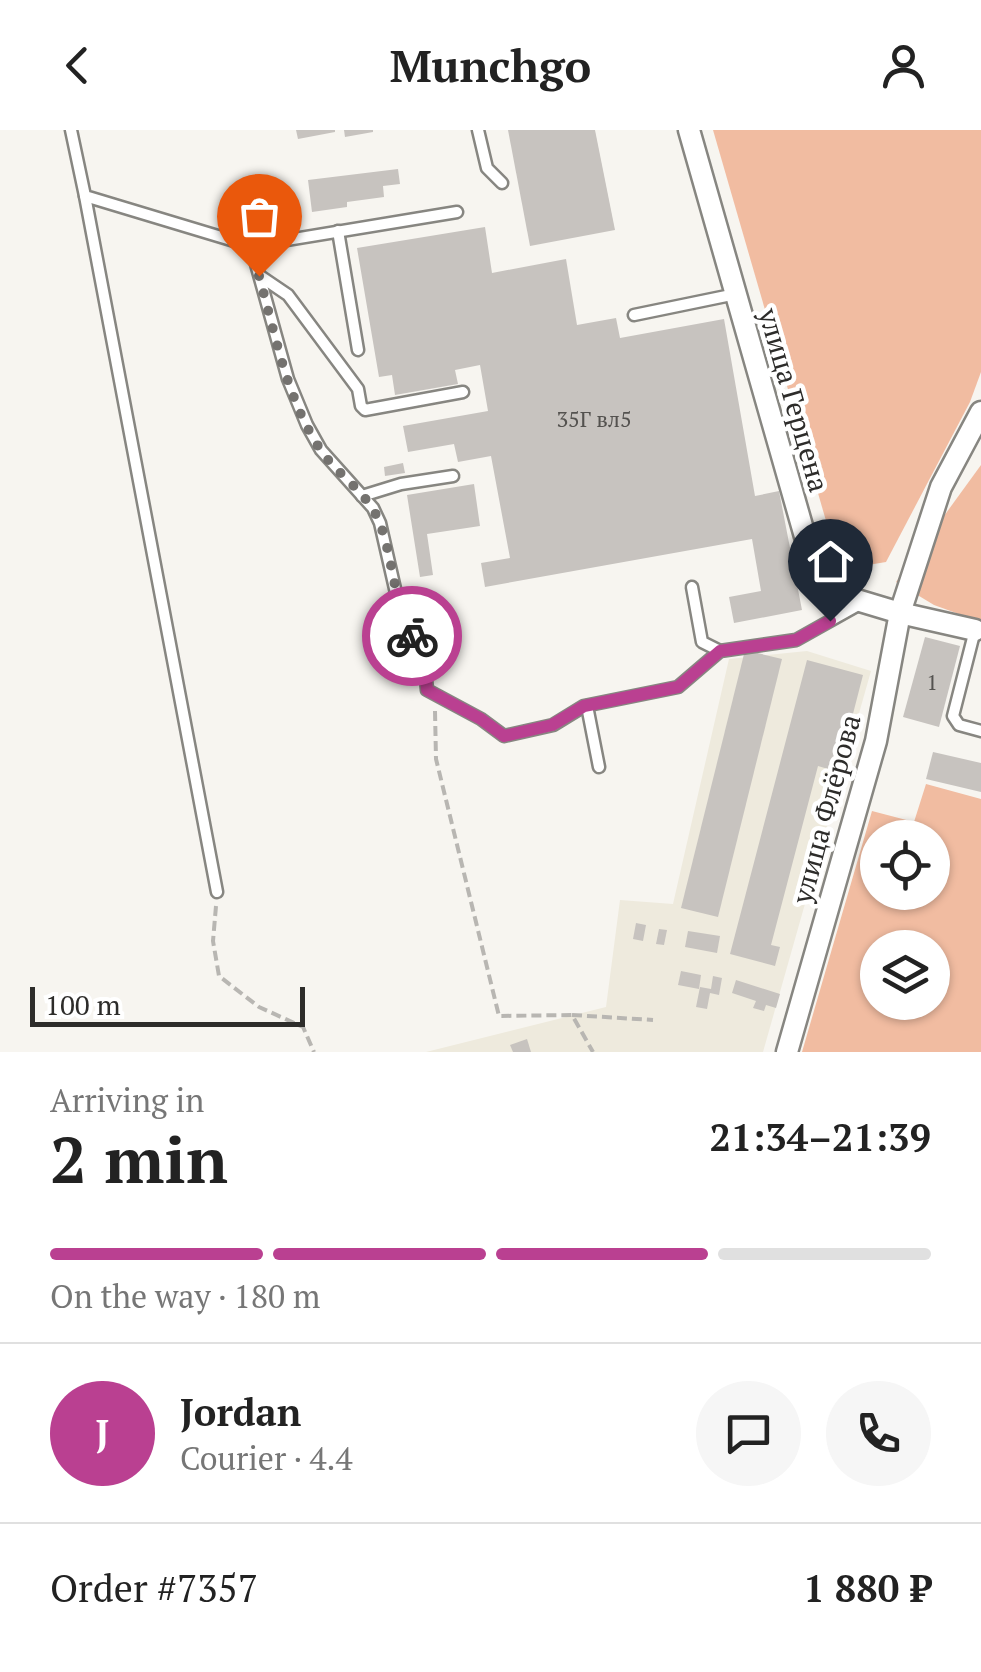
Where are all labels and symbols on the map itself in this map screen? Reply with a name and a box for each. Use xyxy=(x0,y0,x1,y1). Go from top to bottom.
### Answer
pin xyxy=(217,174,302,277)
street label: улица Герцена xyxy=(750,303,838,496)
house number: 35Г вл5 xyxy=(556,404,632,433)
pin xyxy=(788,519,873,622)
courier xyxy=(362,586,462,686)
house number: 1 xyxy=(926,667,938,696)
street label: улица Флёрова xyxy=(782,710,869,909)
scale bar xyxy=(30,982,305,1026)

